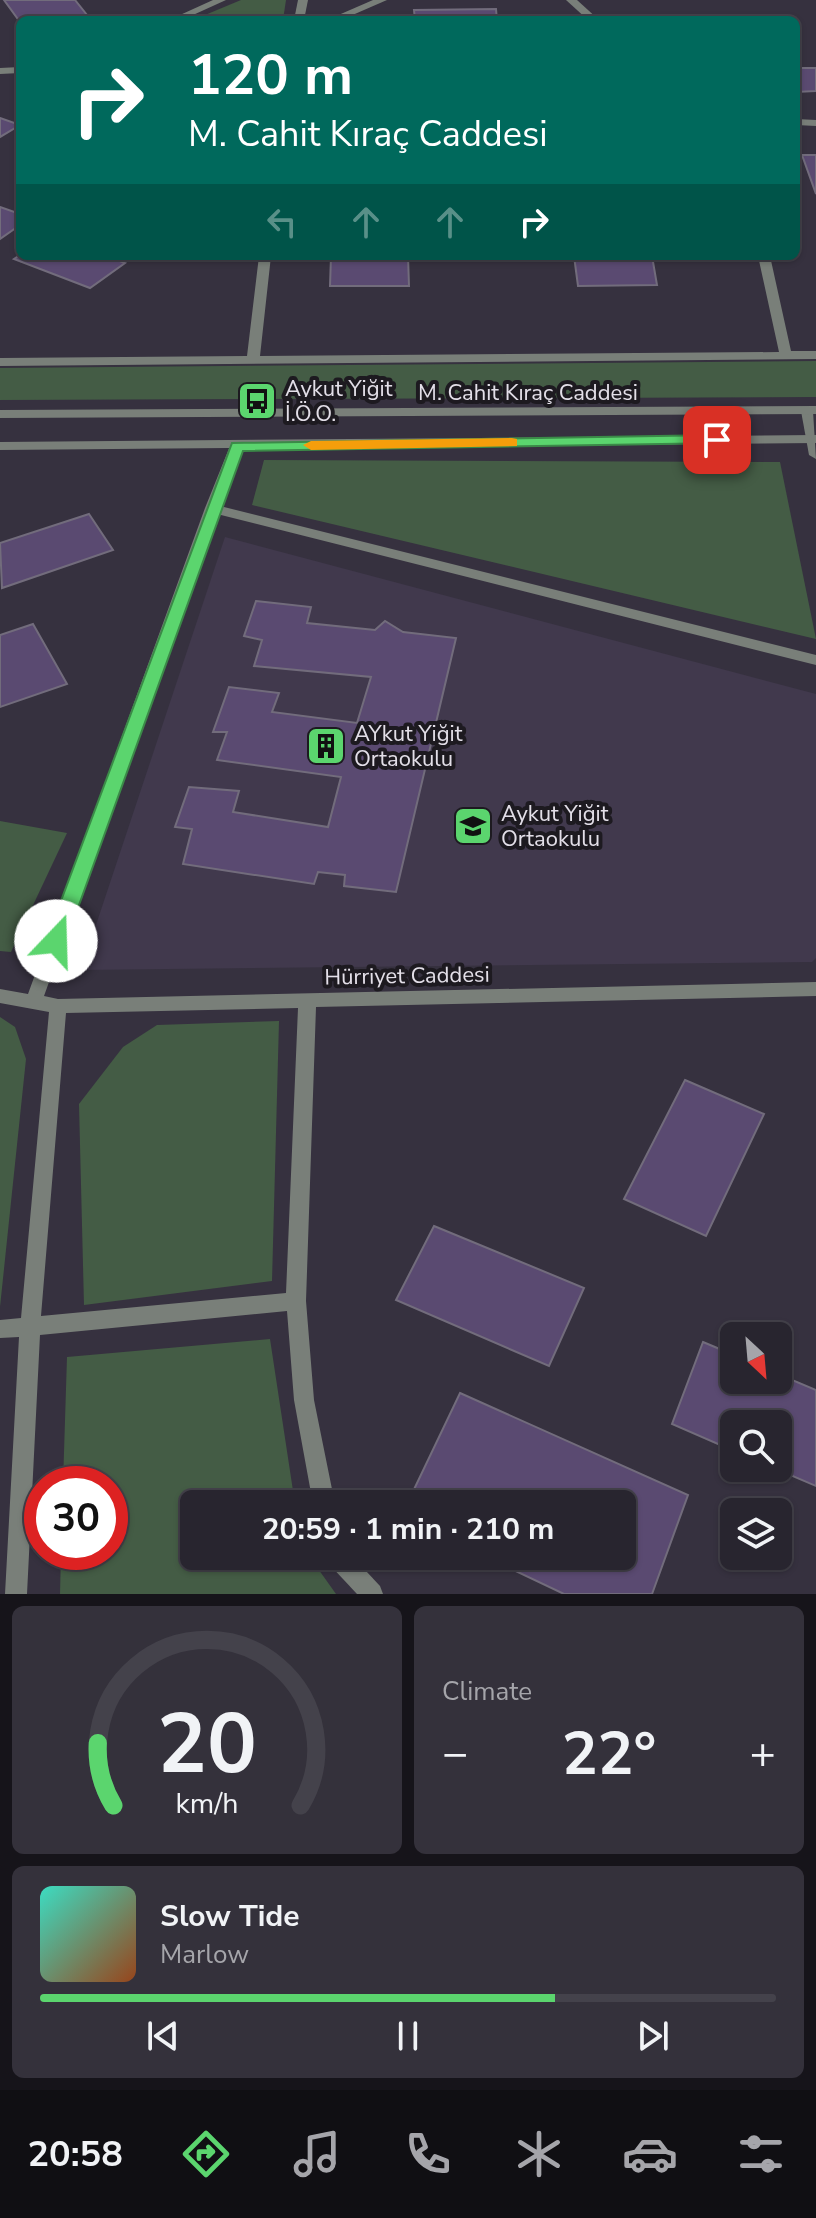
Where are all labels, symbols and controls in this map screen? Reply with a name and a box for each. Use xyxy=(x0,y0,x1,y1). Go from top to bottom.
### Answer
text: 120 m xyxy=(188,37,353,114)
icon: right xyxy=(56,48,160,152)
text: M. Cahit Kıraç Caddesi xyxy=(188,110,548,159)
icon: left xyxy=(260,200,304,244)
icon: ahead xyxy=(344,200,388,244)
icon: ahead xyxy=(428,200,472,244)
icon: right xyxy=(512,200,556,244)
place label: Aykut Yiğit İ.Ö.O. xyxy=(285,374,393,429)
street label: M. Cahit Kıraç Caddesi xyxy=(418,378,638,408)
bus stop icon: Aykut Yiğit İ.Ö.O. xyxy=(236,380,278,422)
pin xyxy=(683,406,751,474)
icon: arrive xyxy=(695,418,739,462)
place label: AYkut Yiğit Ortaokulu xyxy=(354,719,463,774)
building icon: AYkut Yiğit Ortaokulu xyxy=(305,725,347,767)
place label: Aykut Yiğit Ortaokulu xyxy=(501,799,609,854)
school or university icon: Aykut Yiğit Ortaokulu xyxy=(452,805,494,847)
position arrow xyxy=(14,899,98,983)
street label: Hürriyet Caddesi xyxy=(324,960,490,992)
north arrow xyxy=(720,1322,792,1394)
map controls xyxy=(720,1322,792,1570)
button: search xyxy=(720,1410,792,1482)
speed limit sign: 30 xyxy=(24,1466,128,1570)
button: layers xyxy=(720,1498,792,1570)
text: 20:59 · 1 min · 210 m xyxy=(262,1509,554,1550)
text: Climate xyxy=(442,1674,532,1709)
text: 20 xyxy=(157,1688,257,1801)
text: 22° xyxy=(562,1713,656,1795)
text: − xyxy=(442,1724,468,1784)
text: + xyxy=(750,1724,776,1784)
text: km/h xyxy=(176,1784,238,1823)
text: Slow Tide xyxy=(160,1896,300,1937)
text: Marlow xyxy=(160,1937,249,1972)
icon: previous xyxy=(141,2014,185,2058)
icon: pause xyxy=(386,2014,430,2058)
icon: next xyxy=(631,2014,675,2058)
icon: directions xyxy=(178,2126,234,2182)
icon: music xyxy=(289,2126,345,2182)
icon: phone xyxy=(400,2126,456,2182)
icon: climate xyxy=(511,2126,567,2182)
icon: car xyxy=(622,2126,678,2182)
icon: filters xyxy=(733,2126,789,2182)
text: 20:58 xyxy=(27,2130,123,2179)

